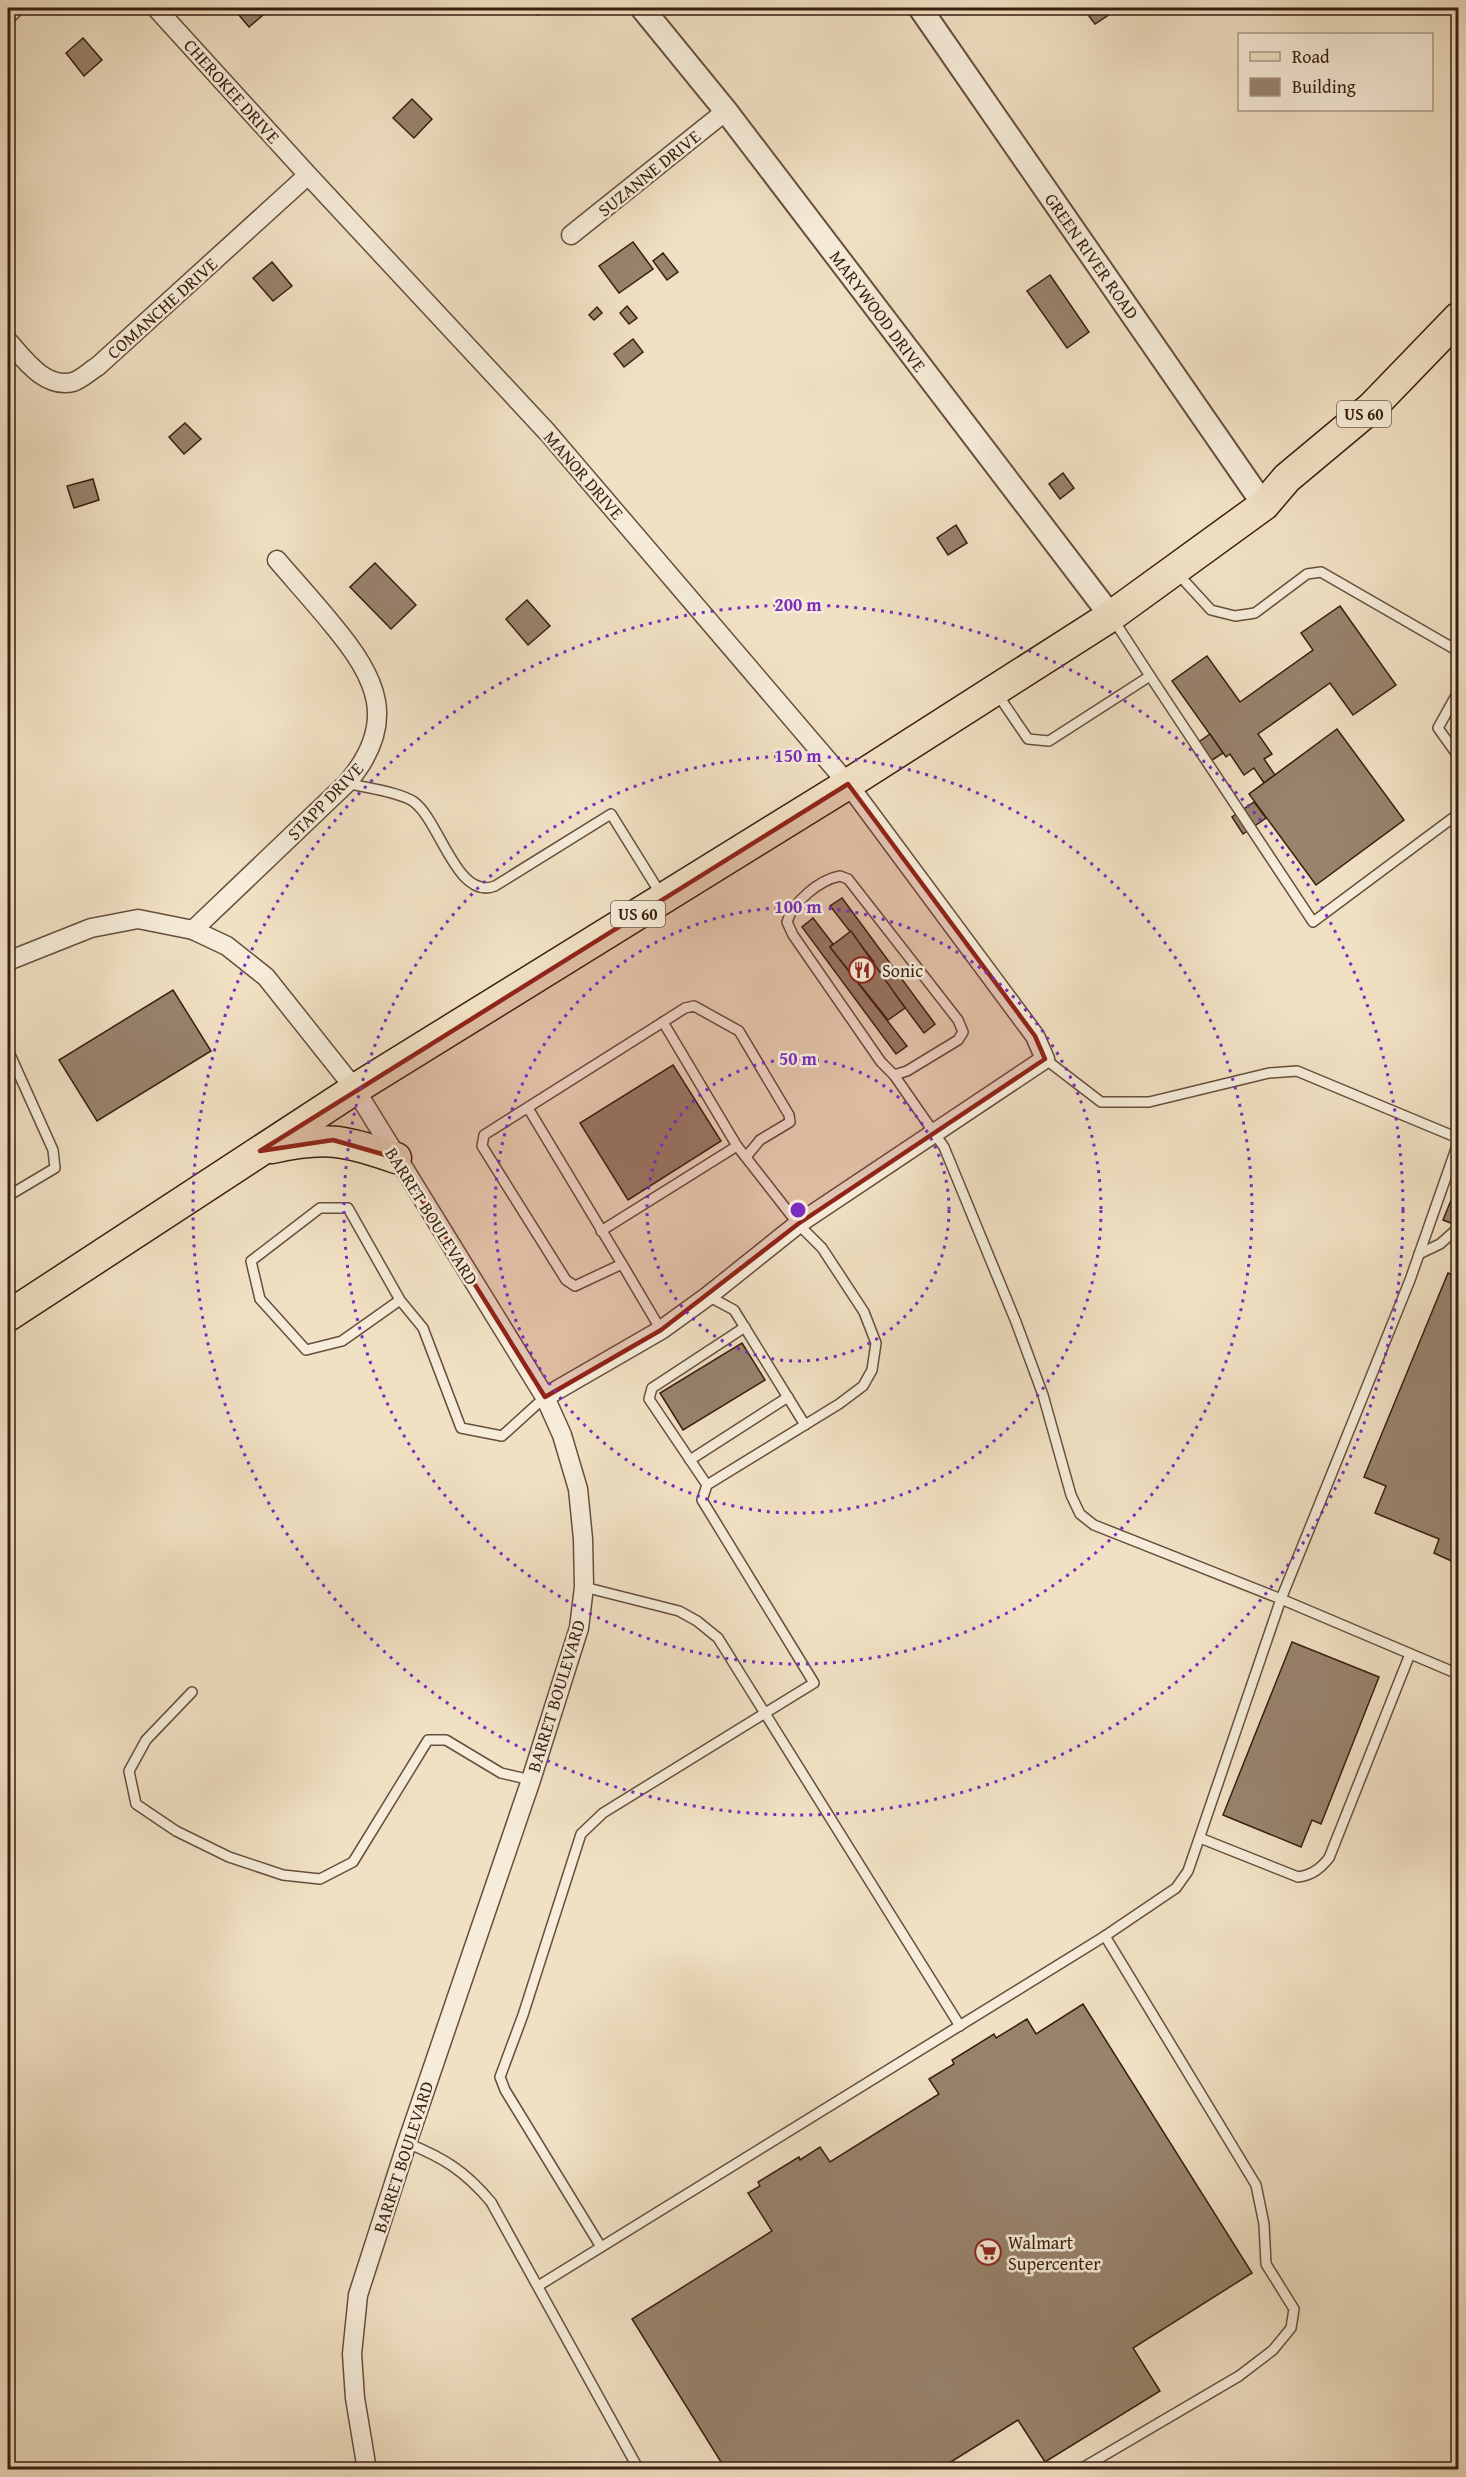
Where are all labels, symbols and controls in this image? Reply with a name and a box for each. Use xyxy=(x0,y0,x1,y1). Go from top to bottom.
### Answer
street label: CHEROKEE DRIVE xyxy=(178,33,286,149)
legend xyxy=(1238,33,1433,111)
text: Road xyxy=(1292,43,1330,70)
text: Building xyxy=(1292,73,1356,100)
street label: SUZANNE DRIVE xyxy=(592,123,706,223)
street label: GREEN RIVER ROAD xyxy=(1038,187,1146,325)
street label: MARYWOOD DRIVE xyxy=(823,244,933,378)
street label: COMANCHE DRIVE xyxy=(101,251,223,365)
road number: US 60 xyxy=(1337,401,1391,427)
street label: MANOR DRIVE xyxy=(538,424,630,526)
text: 200 m xyxy=(774,591,822,618)
text: 150 m xyxy=(774,742,822,769)
street label: STAPP DRIVE xyxy=(281,756,369,846)
text: 100 m xyxy=(774,893,822,920)
road number: US 60 xyxy=(611,901,665,927)
restaurant icon: Sonic xyxy=(847,955,877,985)
place label: Sonic xyxy=(882,957,923,984)
text: 50 m xyxy=(779,1045,818,1072)
street label: BARRET BOULEVARD xyxy=(379,1142,485,1290)
centre of rings xyxy=(788,1200,808,1220)
street label: BARRET BOULEVARD xyxy=(520,1616,592,1776)
street label: BARRET BOULEVARD xyxy=(366,2078,440,2236)
place label: Walmart Supercenter xyxy=(1008,2229,1101,2277)
supermarket icon: Walmart Supercenter xyxy=(973,2237,1003,2267)

